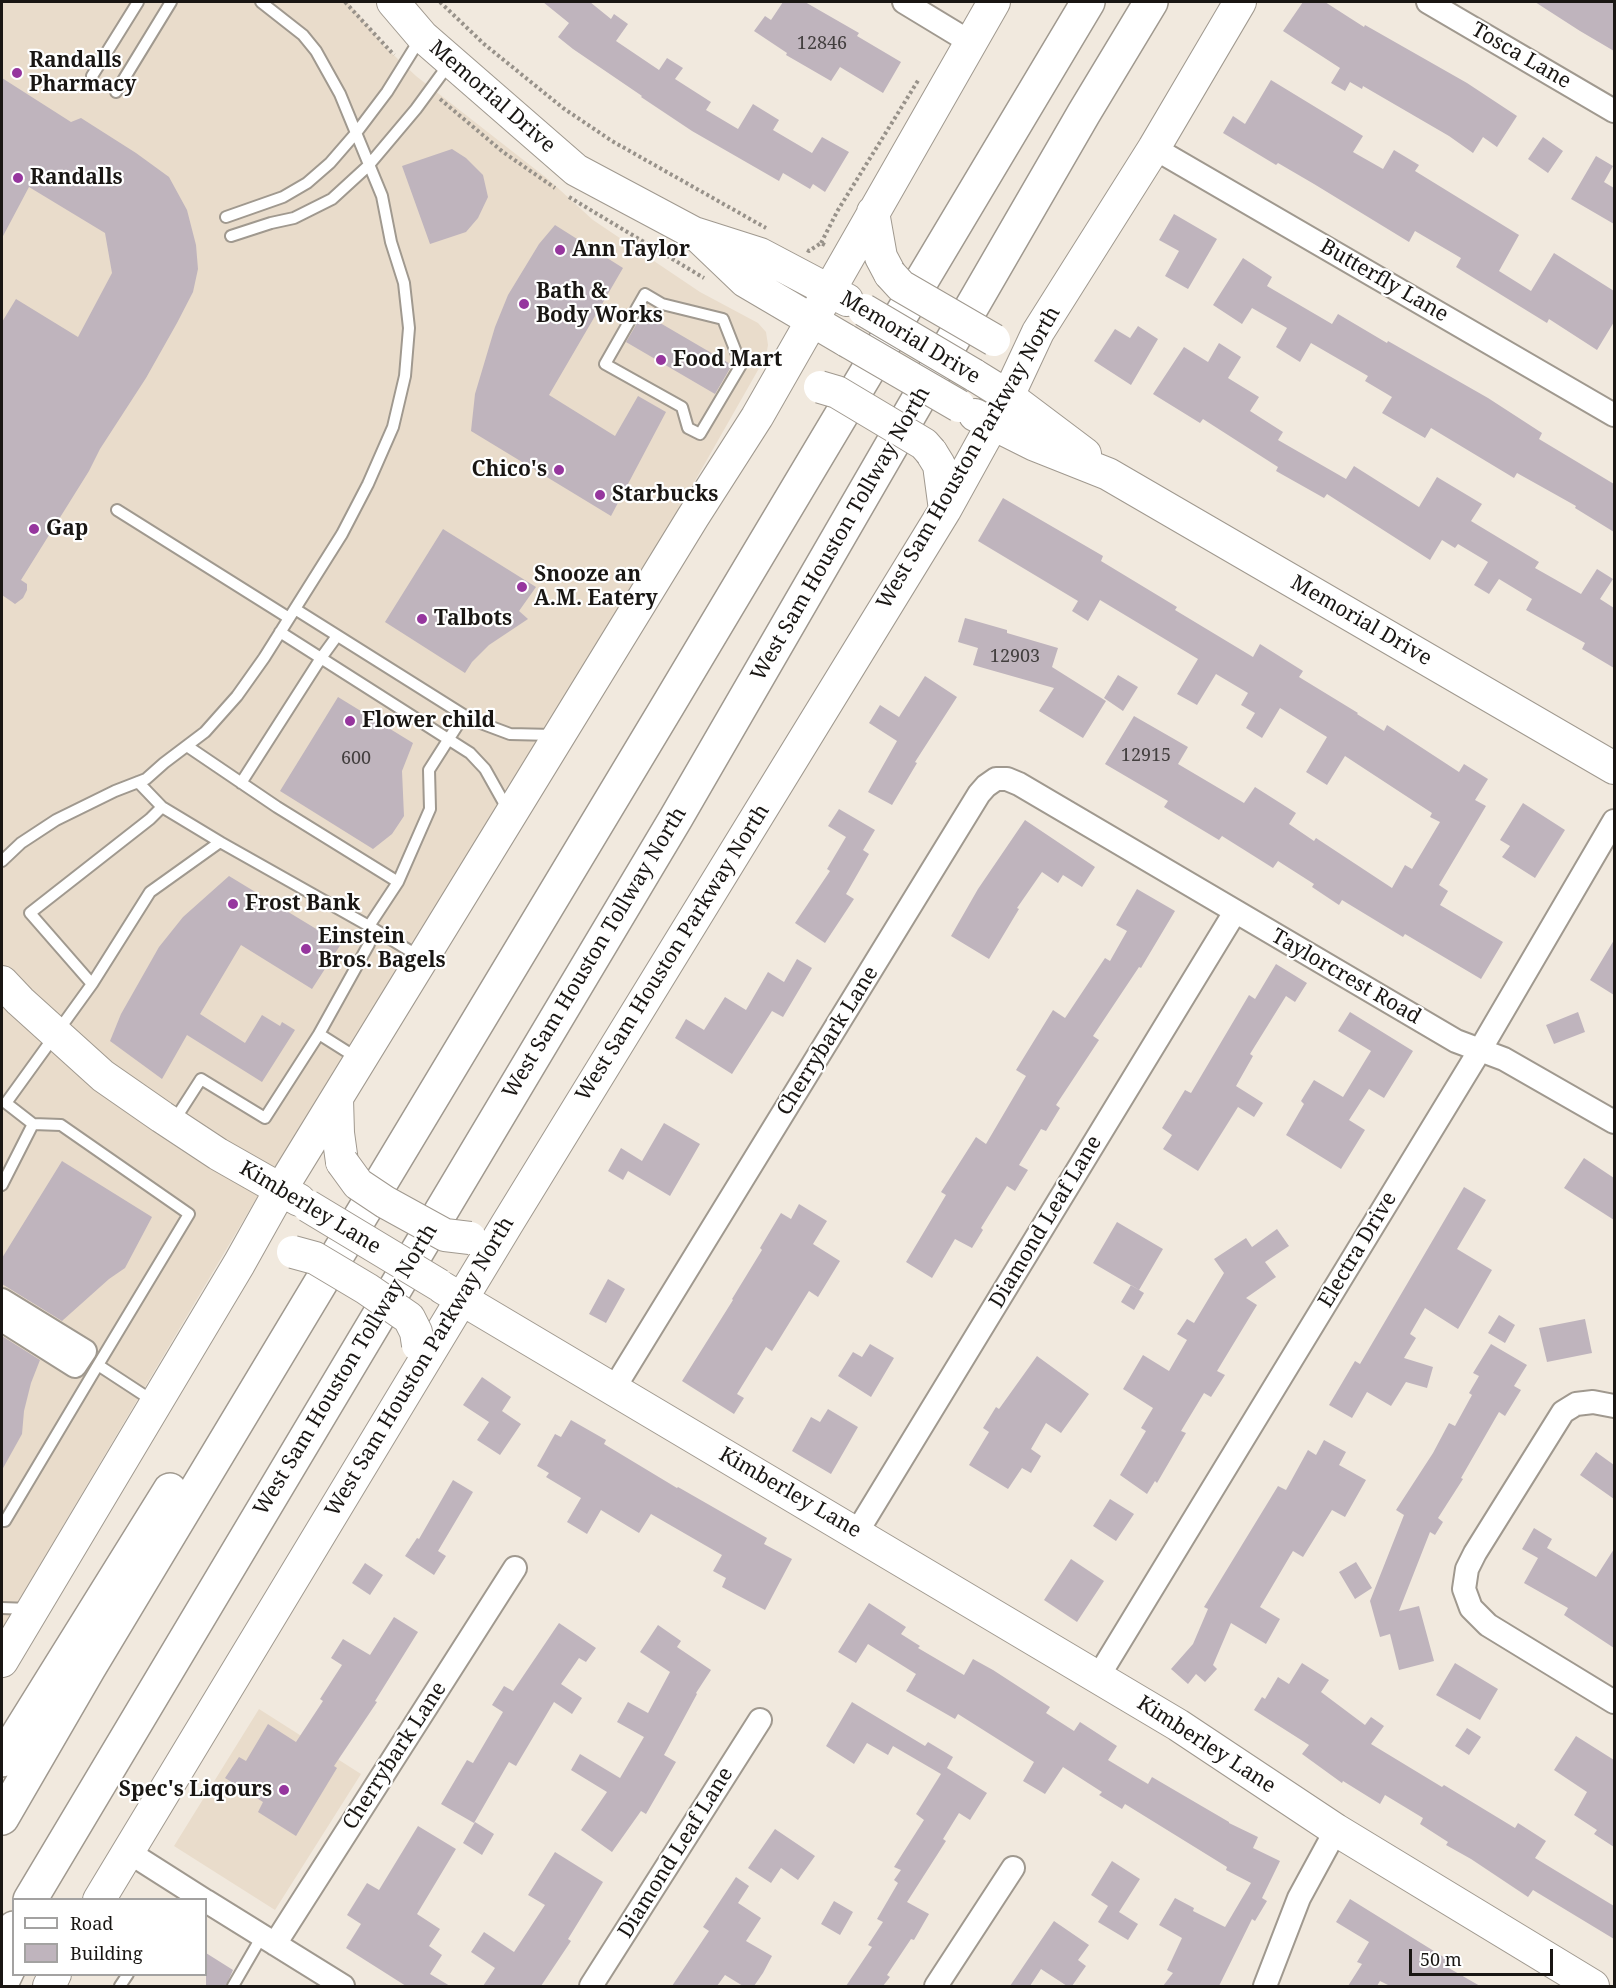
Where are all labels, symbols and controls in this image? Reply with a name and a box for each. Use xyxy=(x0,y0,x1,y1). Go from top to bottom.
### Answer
street label: Tosca Lane xyxy=(1467,17,1575,95)
house number: 12846 xyxy=(797,33,847,55)
street label: Memorial Drive xyxy=(424,35,560,159)
place label: Randalls Pharmacy xyxy=(29,48,137,98)
marker: Randalls Pharmacy xyxy=(10,66,24,80)
place label: Randalls xyxy=(30,165,123,191)
marker: Randalls xyxy=(11,171,25,185)
street label: Butterfly Lane xyxy=(1315,234,1453,328)
place label: Ann Taylor xyxy=(572,237,690,263)
marker: Ann Taylor xyxy=(553,243,567,257)
place label: Bath & Body Works xyxy=(536,279,663,329)
street label: Memorial Drive xyxy=(836,286,984,390)
marker: Bath & Body Works xyxy=(517,297,531,311)
street label: West Sam Houston Parkway North xyxy=(872,302,1066,614)
place label: Food Mart xyxy=(673,347,782,373)
marker: Food Mart xyxy=(654,353,668,367)
street label: West Sam Houston Tollway North xyxy=(746,382,936,686)
place label: Chico's xyxy=(471,457,547,483)
marker: Chico's xyxy=(552,463,566,477)
place label: Starbucks xyxy=(612,482,718,508)
marker: Starbucks xyxy=(593,488,607,502)
place label: Gap xyxy=(46,516,88,542)
marker: Gap xyxy=(27,522,41,536)
place label: Snooze an A.M. Eatery xyxy=(534,562,658,612)
street label: Memorial Drive xyxy=(1286,570,1436,672)
marker: Snooze an A.M. Eatery xyxy=(515,580,529,594)
place label: Talbots xyxy=(434,606,512,632)
marker: Talbots xyxy=(415,612,429,626)
house number: 12903 xyxy=(990,646,1040,668)
place label: Flower child xyxy=(362,708,495,734)
marker: Flower child xyxy=(343,714,357,728)
house number: 12915 xyxy=(1121,745,1171,767)
house number: 600 xyxy=(341,748,371,770)
street label: West Sam Houston Parkway North xyxy=(571,800,775,1106)
street label: West Sam Houston Tollway North xyxy=(498,803,692,1103)
place label: Frost Bank xyxy=(245,891,360,917)
marker: Frost Bank xyxy=(226,897,240,911)
place label: Einstein Bros. Bagels xyxy=(318,924,446,974)
street label: Taylorcrest Road xyxy=(1267,924,1425,1030)
marker: Einstein Bros. Bagels xyxy=(299,942,313,956)
street label: Cherrybark Lane xyxy=(772,962,884,1120)
street label: Diamond Leaf Lane xyxy=(985,1131,1107,1313)
street label: Kimberley Lane xyxy=(235,1156,385,1260)
street label: Electra Drive xyxy=(1314,1188,1402,1312)
street label: West Sam Houston Parkway North xyxy=(320,1213,520,1521)
street label: West Sam Houston Tollway North xyxy=(249,1220,443,1520)
street label: Kimberley Lane xyxy=(714,1442,866,1544)
street label: Cherrybark Lane xyxy=(338,1677,452,1835)
street label: Kimberley Lane xyxy=(1132,1691,1280,1799)
street label: Diamond Leaf Lane xyxy=(613,1763,739,1943)
place label: Spec's Liqours xyxy=(119,1777,272,1803)
marker: Spec's Liqours xyxy=(277,1783,291,1797)
legend xyxy=(12,1898,207,1976)
text: Road xyxy=(70,1911,113,1935)
scale bar xyxy=(1412,1937,1556,1975)
text: Building xyxy=(70,1941,143,1965)
text: 50 m xyxy=(1420,1947,1462,1971)

